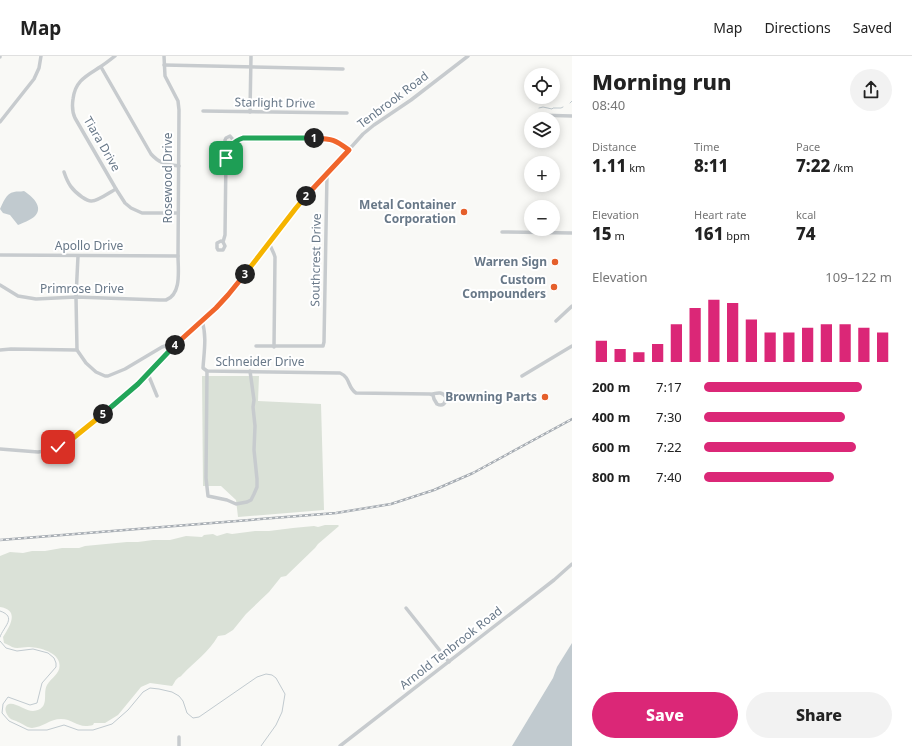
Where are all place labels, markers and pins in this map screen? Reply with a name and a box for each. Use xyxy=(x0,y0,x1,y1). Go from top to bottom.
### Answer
pin: 1 xyxy=(304,128,324,148)
pin xyxy=(209,141,243,175)
pin: 2 xyxy=(296,186,316,206)
place label: Metal Container Corporation xyxy=(359,196,457,227)
marker: Metal Container Corporation xyxy=(459,207,469,217)
place label: Warren Sign xyxy=(474,253,547,270)
marker: Warren Sign xyxy=(550,257,560,267)
pin: 3 xyxy=(235,264,255,284)
place label: Custom Compounders xyxy=(462,271,546,302)
marker: Custom Compounders xyxy=(549,282,559,292)
pin: 4 xyxy=(165,335,185,355)
place label: Browning Parts xyxy=(445,388,537,405)
marker: Browning Parts xyxy=(540,392,550,402)
pin: 5 xyxy=(93,404,113,424)
pin xyxy=(41,430,75,464)

